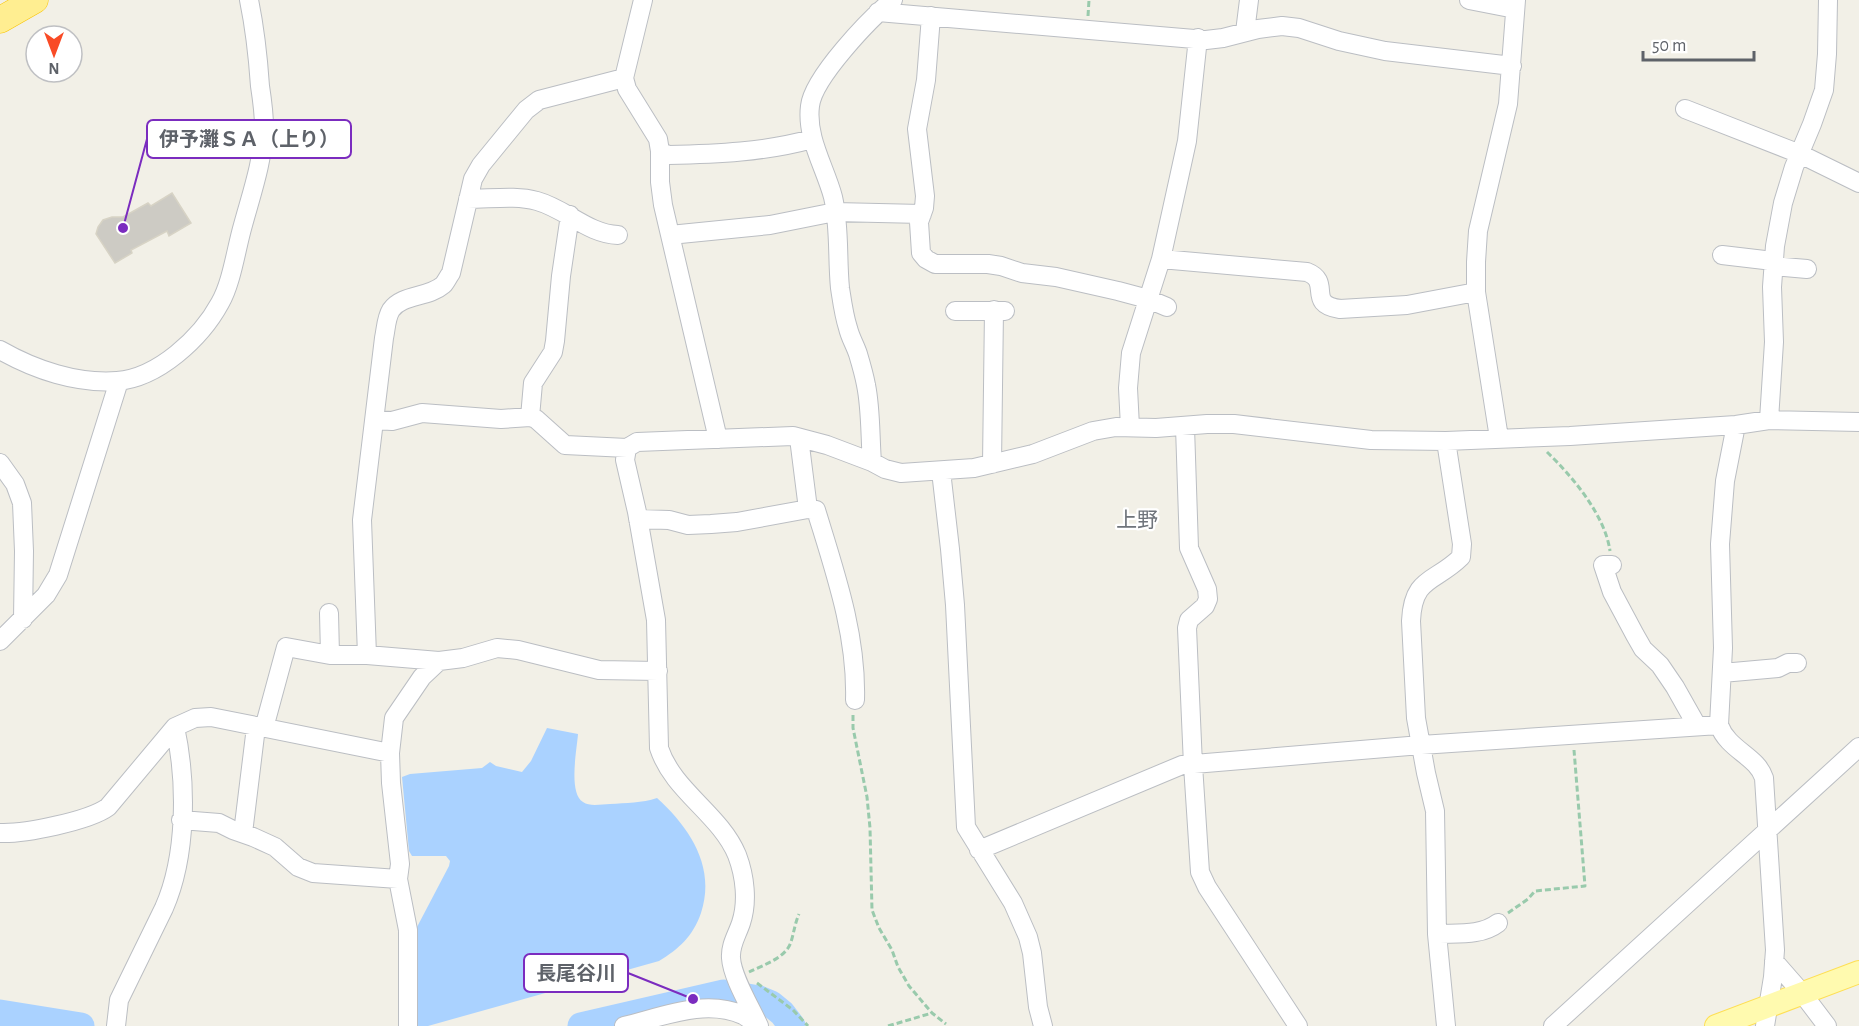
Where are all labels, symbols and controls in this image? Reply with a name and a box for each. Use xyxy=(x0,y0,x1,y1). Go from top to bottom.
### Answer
north arrow xyxy=(24,24,84,84)
scale bar xyxy=(1643,24,1754,62)
text: 50 m xyxy=(1652,37,1686,55)
text: N xyxy=(48,60,60,76)
callout: 伊予灘ＳＡ（上り） xyxy=(147,120,351,158)
text: 伊予灘ＳＡ（上り） xyxy=(159,128,339,150)
district label: 上野 xyxy=(1116,509,1158,531)
callout: 長尾谷川 xyxy=(524,954,628,992)
text: 長尾谷川 xyxy=(536,963,616,984)

